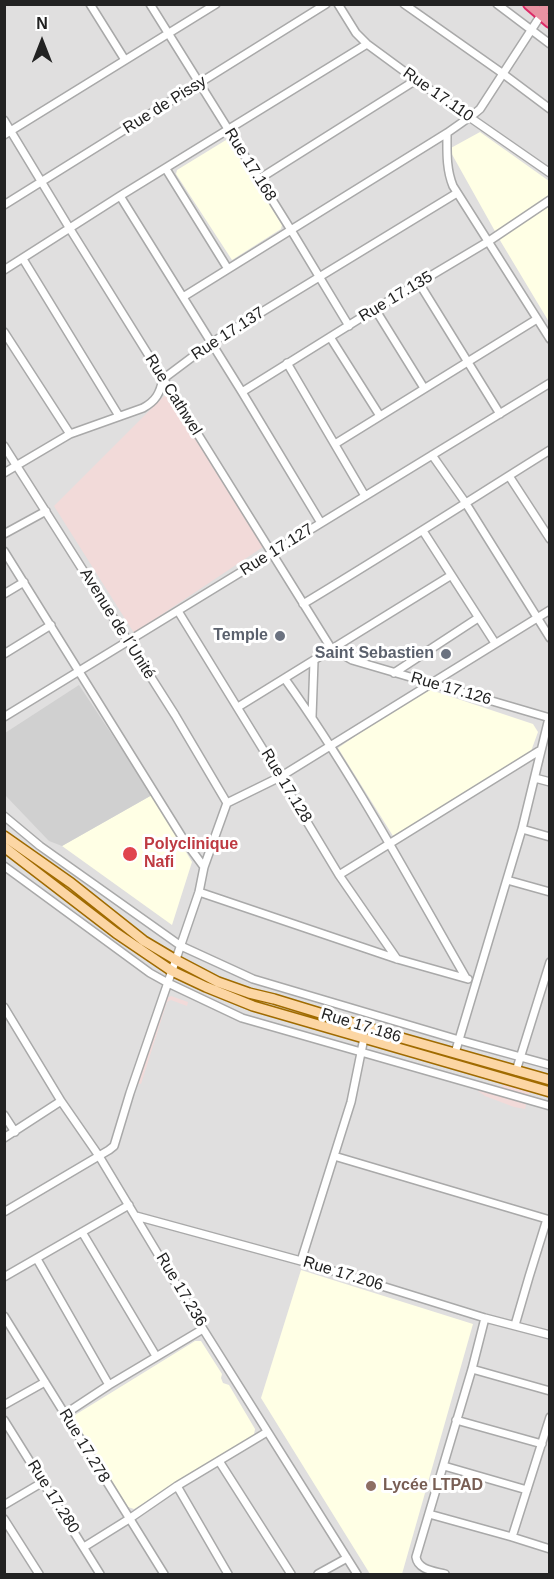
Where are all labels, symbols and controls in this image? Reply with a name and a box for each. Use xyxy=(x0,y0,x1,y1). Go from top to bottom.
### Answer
north arrow xyxy=(12,12,72,72)
text: N xyxy=(36,15,48,32)
street label: Rue 17.110 xyxy=(399,64,477,126)
street label: Rue de Pissy xyxy=(120,72,210,138)
street label: Rue 17.168 xyxy=(220,125,280,205)
street label: Rue 17.135 xyxy=(356,267,436,327)
street label: Rue 17.137 xyxy=(188,303,268,365)
street label: Rue Cathwel xyxy=(141,351,205,439)
street label: Rue 17.127 xyxy=(237,520,317,580)
street label: Avenue de l´Unité xyxy=(75,565,159,683)
place label: Temple xyxy=(213,626,268,646)
marker: Temple xyxy=(273,629,287,643)
place label: Saint Sebastien xyxy=(315,644,434,664)
marker: Saint Sebastien xyxy=(439,647,453,661)
street label: Rue 17.126 xyxy=(409,668,493,710)
street label: Rue 17.128 xyxy=(256,746,316,826)
place label: Polyclinique Nafi xyxy=(144,835,238,873)
marker: Polyclinique Nafi xyxy=(121,845,139,863)
street label: Rue 17.186 xyxy=(319,1005,403,1047)
street label: Rue 17.236 xyxy=(151,1250,211,1330)
street label: Rue 17.206 xyxy=(301,1253,385,1295)
street label: Rue 17.278 xyxy=(54,1406,114,1486)
street label: Rue 17.280 xyxy=(23,1457,83,1537)
place label: Lycée LTPAD xyxy=(383,1476,483,1496)
marker: Lycée LTPAD xyxy=(364,1479,378,1493)

